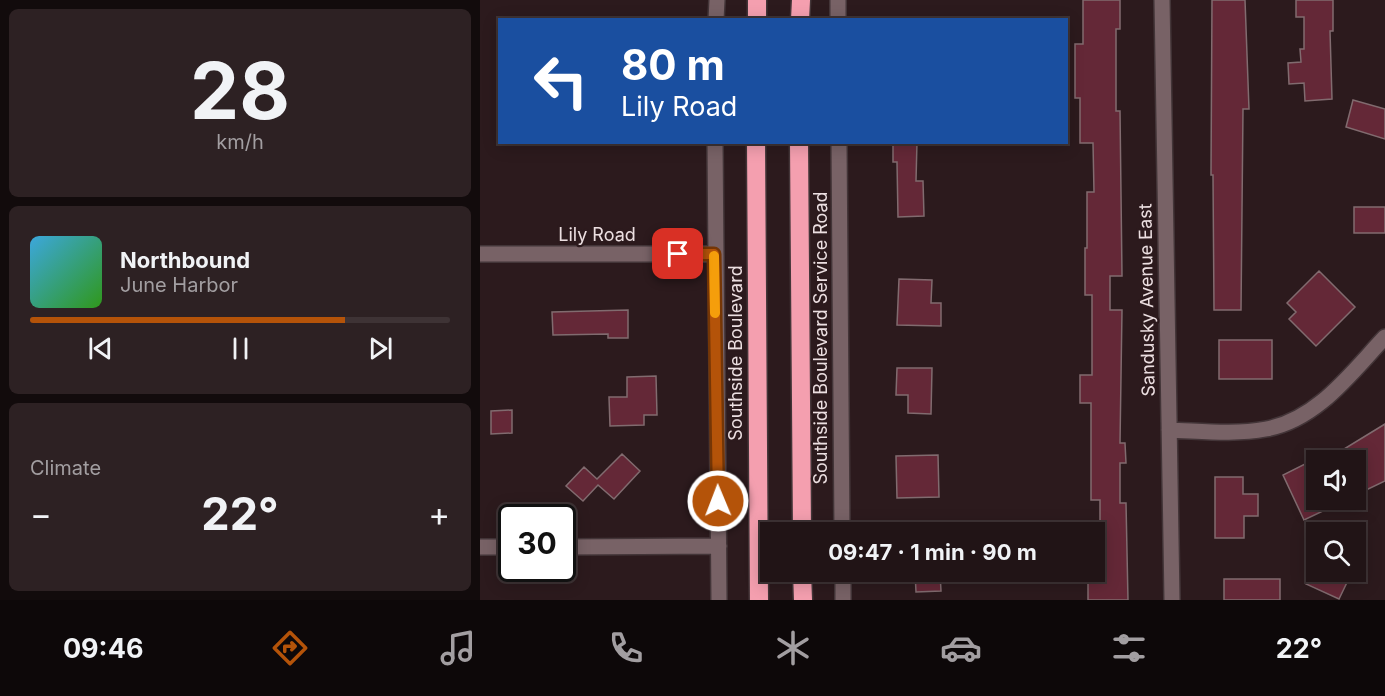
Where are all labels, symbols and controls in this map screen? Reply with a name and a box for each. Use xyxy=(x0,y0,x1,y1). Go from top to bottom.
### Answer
text: 80 m xyxy=(621,39,725,90)
icon: left xyxy=(522,42,600,120)
text: 28 xyxy=(190,43,290,138)
text: Lily Road xyxy=(621,90,737,123)
text: km/h xyxy=(216,130,264,154)
street label: Southside Boulevard Service Road xyxy=(810,191,831,485)
street label: Sandusky Avenue East xyxy=(1134,203,1159,397)
street label: Lily Road xyxy=(558,224,636,245)
pin xyxy=(652,228,703,279)
icon: arrive xyxy=(661,237,694,270)
text: Northbound xyxy=(120,247,250,273)
street label: Southside Boulevard xyxy=(725,265,746,441)
text: June Harbor xyxy=(120,273,238,297)
icon: previous xyxy=(84,332,117,365)
icon: pause xyxy=(224,332,257,365)
icon: next xyxy=(364,332,397,365)
map controls xyxy=(1306,450,1366,582)
button: sound xyxy=(1306,450,1366,510)
text: Climate xyxy=(30,456,101,480)
position arrow xyxy=(686,469,750,533)
text: 22° xyxy=(201,486,279,541)
text: − xyxy=(30,494,52,534)
text: + xyxy=(428,494,450,534)
speed limit sign: 30 xyxy=(498,504,576,582)
button: search xyxy=(1306,522,1366,582)
text: 09:47 · 1 min · 90 m xyxy=(828,539,1037,565)
icon: directions xyxy=(269,627,311,669)
icon: music xyxy=(437,627,479,669)
icon: phone xyxy=(605,627,647,669)
icon: climate xyxy=(772,627,814,669)
icon: car xyxy=(940,627,982,669)
icon: filters xyxy=(1108,627,1150,669)
text: 09:46 xyxy=(63,632,143,665)
text: 22° xyxy=(1276,632,1322,665)

